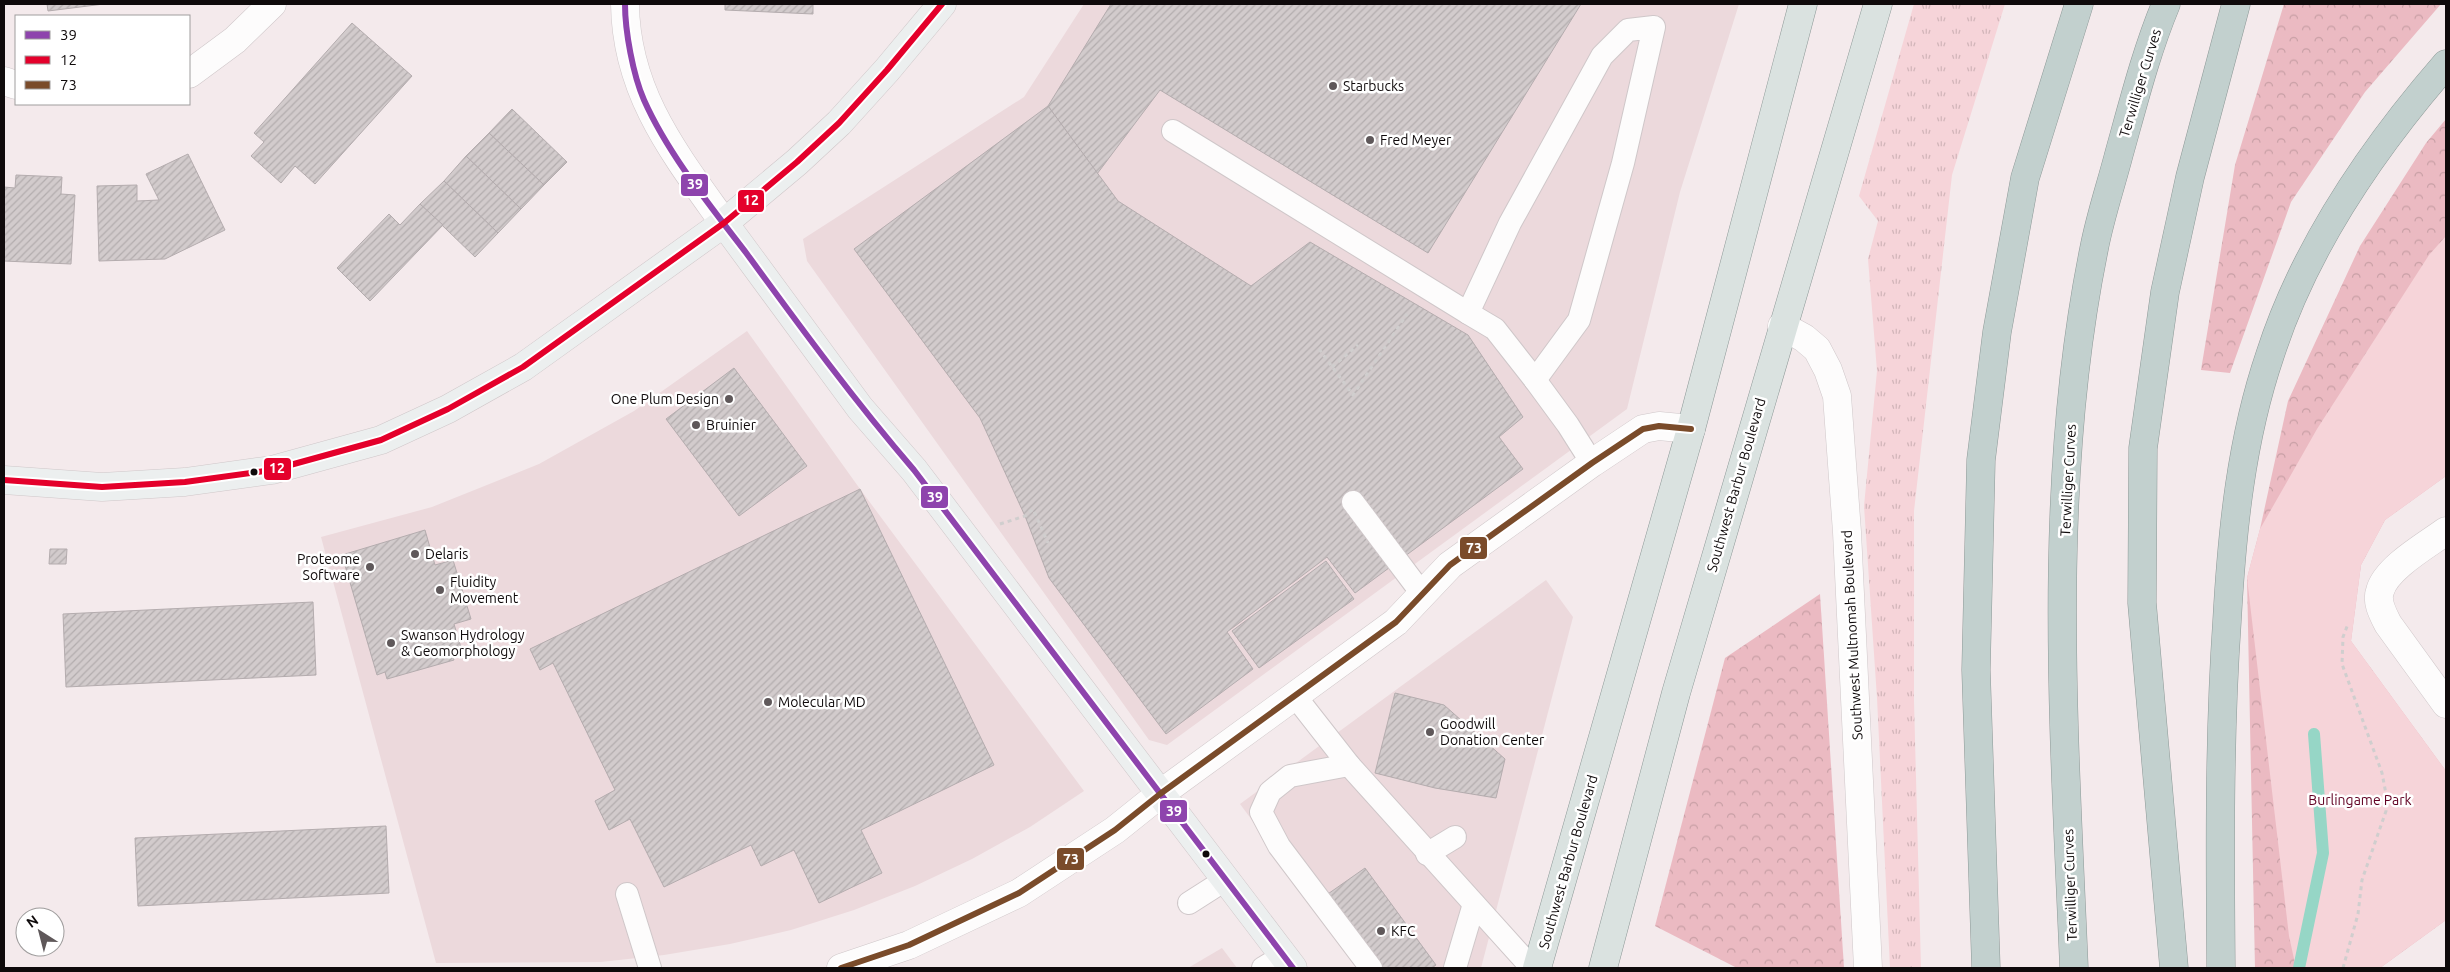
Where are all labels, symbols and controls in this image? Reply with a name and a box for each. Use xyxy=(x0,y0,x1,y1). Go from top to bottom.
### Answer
legend xyxy=(15,15,190,105)
text: 39 xyxy=(60,26,77,43)
street label: Terwilliger Curves xyxy=(2116,27,2164,139)
text: 12 xyxy=(60,51,77,68)
text: 73 xyxy=(60,76,77,93)
place label: Starbucks xyxy=(1343,78,1404,94)
marker: Starbucks xyxy=(1327,80,1339,92)
place label: Fred Meyer xyxy=(1380,132,1452,148)
marker: Fred Meyer xyxy=(1364,134,1376,146)
line badge: 39 xyxy=(680,173,709,197)
text: 39 xyxy=(687,176,703,192)
line badge: 12 xyxy=(737,189,765,213)
text: 12 xyxy=(743,192,759,208)
place label: One Plum Design xyxy=(611,391,719,407)
marker: One Plum Design xyxy=(723,393,735,405)
street label: Southwest Barbur Boulevard xyxy=(1703,396,1769,574)
place label: Bruinier xyxy=(706,417,757,433)
marker: Bruinier xyxy=(690,419,702,431)
street label: Terwilliger Curves xyxy=(2057,423,2079,537)
line badge: 12 xyxy=(263,457,292,481)
text: 12 xyxy=(269,460,285,476)
unlabelled marker xyxy=(249,467,259,477)
line badge: 39 xyxy=(920,485,949,509)
text: 39 xyxy=(927,489,943,505)
street label: Southwest Multnomah Boulevard xyxy=(1839,530,1865,740)
line badge: 73 xyxy=(1459,536,1488,560)
text: 73 xyxy=(1466,540,1482,556)
place label: Delaris xyxy=(425,546,468,562)
marker: Delaris xyxy=(409,548,421,560)
place label: Proteome Software xyxy=(297,551,360,583)
marker: Proteome Software xyxy=(364,561,376,573)
place label: Fluidity Movement xyxy=(450,574,519,606)
marker: Fluidity Movement xyxy=(434,584,446,596)
place label: Swanson Hydrology & Geomorphology xyxy=(401,627,525,659)
marker: Swanson Hydrology & Geomorphology xyxy=(385,637,397,649)
place label: Molecular MD xyxy=(778,694,866,710)
marker: Molecular MD xyxy=(762,696,774,708)
place label: Goodwill Donation Center xyxy=(1440,716,1545,748)
marker: Goodwill Donation Center xyxy=(1424,726,1436,738)
street label: Southwest Barbur Boulevard xyxy=(1535,773,1601,951)
park label: Burlingame Park xyxy=(2308,792,2412,808)
line badge: 39 xyxy=(1159,799,1188,823)
text: 39 xyxy=(1166,803,1182,819)
street label: Terwilliger Curves xyxy=(2060,829,2080,941)
line badge: 73 xyxy=(1056,847,1085,871)
unlabelled marker xyxy=(1201,849,1211,859)
text: 73 xyxy=(1063,851,1079,867)
north arrow xyxy=(15,907,65,957)
text: N xyxy=(23,912,41,931)
place label: KFC xyxy=(1391,923,1416,939)
marker: KFC xyxy=(1375,925,1387,937)

